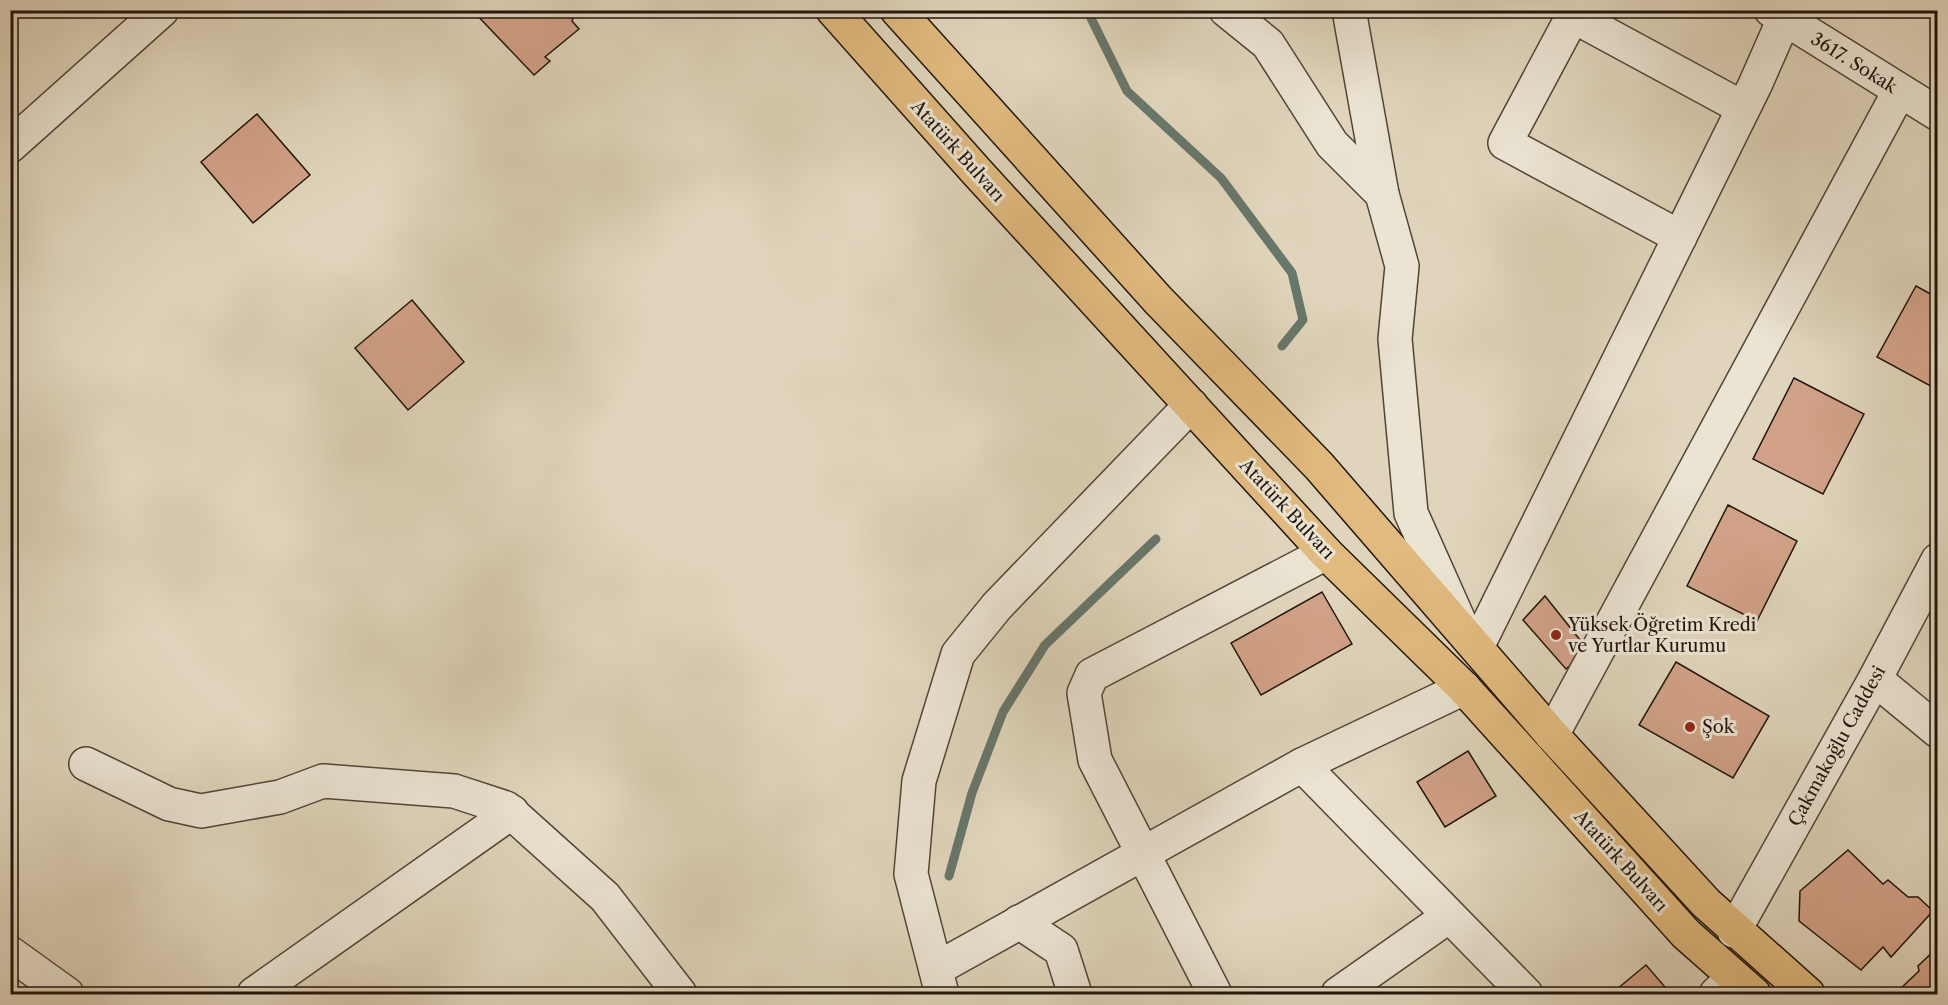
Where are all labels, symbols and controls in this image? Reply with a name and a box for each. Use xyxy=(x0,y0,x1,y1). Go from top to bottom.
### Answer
street label: 3617. Sokak xyxy=(1807,28,1902,99)
street label: Atatürk Bulvarı xyxy=(906,95,1010,207)
street label: Atatürk Bulvarı xyxy=(1234,454,1339,564)
place label: Yüksek Öğretim Kredi ve Yurtlar Kurumu xyxy=(1567,613,1757,657)
marker: Yüksek Öğretim Kredi ve Yurtlar Kurumu xyxy=(1549,628,1563,642)
street label: Çakmakoğlu Caddesi xyxy=(1784,661,1891,830)
place label: Şok xyxy=(1702,716,1736,738)
marker: Şok xyxy=(1683,720,1697,734)
street label: Atatürk Bulvarı xyxy=(1569,805,1673,917)

